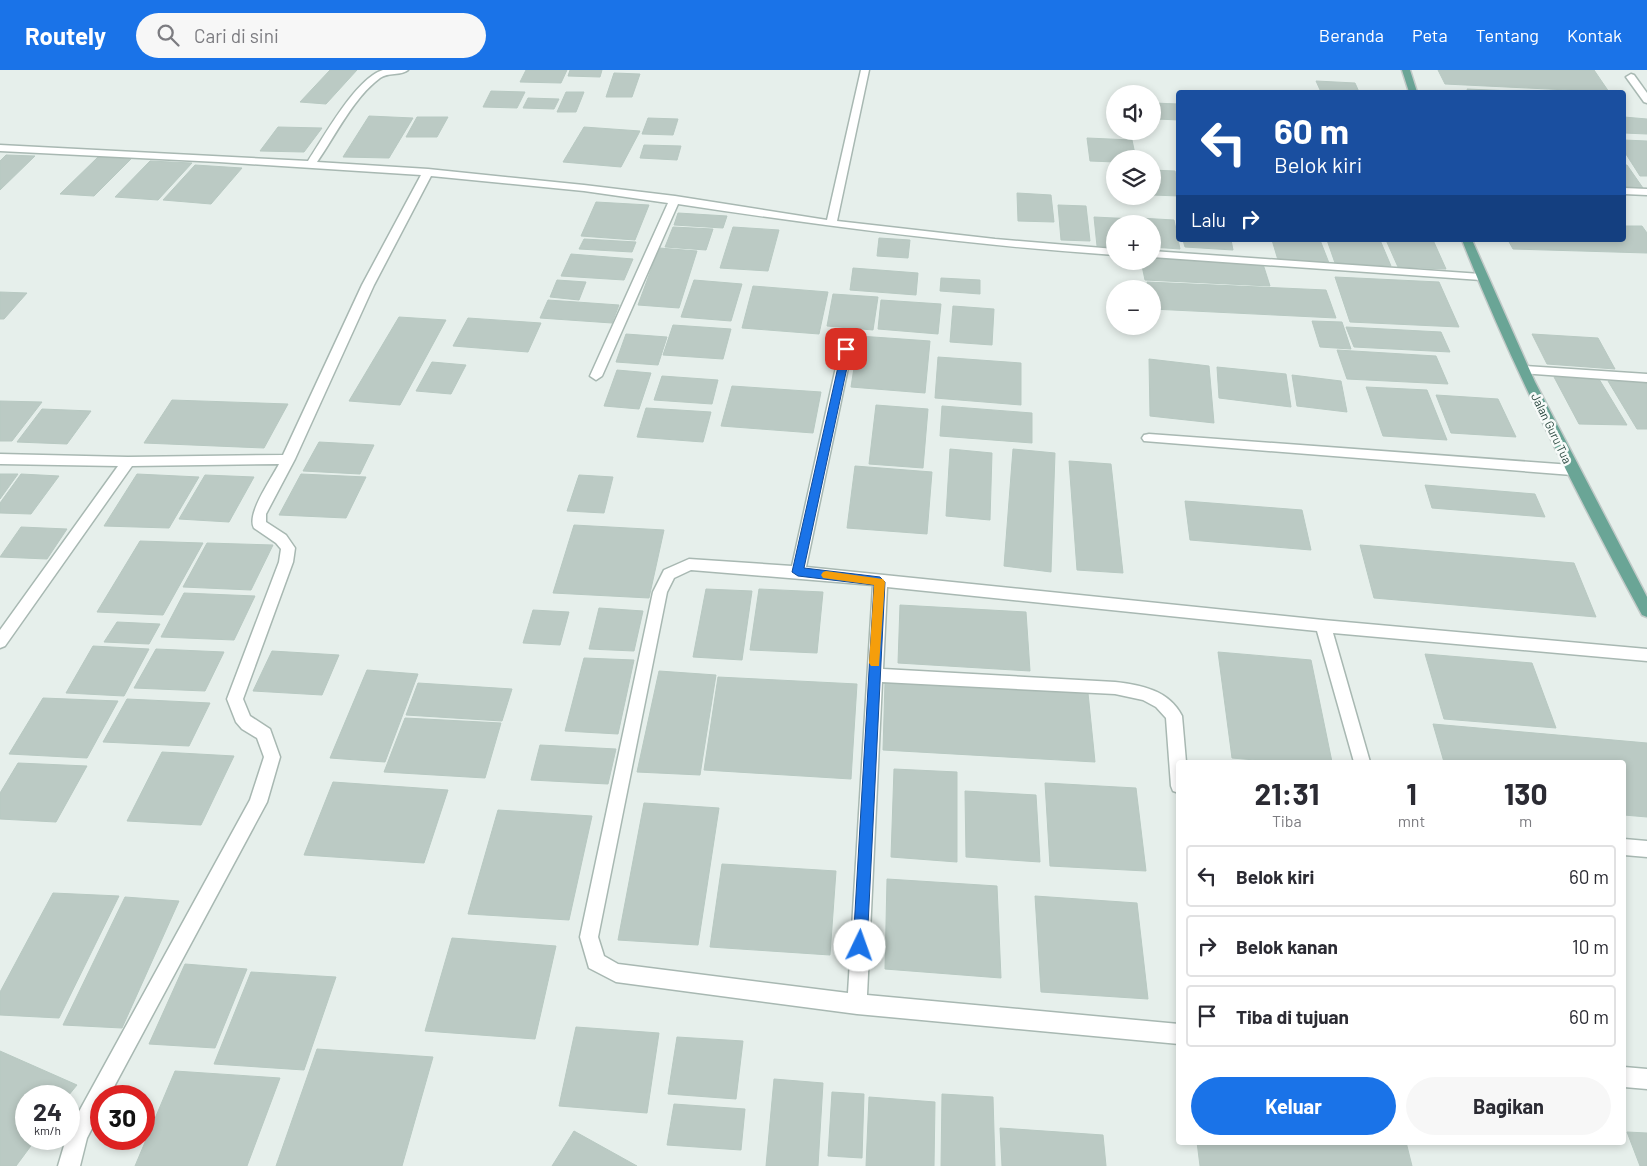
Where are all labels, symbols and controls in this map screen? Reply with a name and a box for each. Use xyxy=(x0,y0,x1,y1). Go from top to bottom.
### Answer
search box xyxy=(136,13,486,58)
text: Routely xyxy=(25,21,106,50)
icon: search xyxy=(154,21,182,49)
text: Cari di sini xyxy=(194,24,279,47)
text: Beranda xyxy=(1319,24,1384,46)
text: Peta xyxy=(1412,24,1448,46)
text: Tentang xyxy=(1476,24,1539,46)
text: Kontak xyxy=(1567,24,1622,46)
map controls xyxy=(1106,85,1161,335)
button: sound xyxy=(1106,85,1161,140)
text: 60 m xyxy=(1274,109,1349,151)
icon: left xyxy=(1191,110,1256,175)
button: layers xyxy=(1106,150,1161,205)
text: Belok kiri xyxy=(1274,151,1362,177)
icon: right xyxy=(1236,205,1264,233)
text: Lalu xyxy=(1191,208,1226,231)
button: + xyxy=(1106,215,1161,270)
button: − xyxy=(1106,280,1161,335)
pin xyxy=(825,328,867,370)
icon: arrive xyxy=(832,335,860,363)
street label: Jalan Guru Tua xyxy=(1529,390,1575,466)
text: 21:31 xyxy=(1254,775,1319,811)
text: 1 xyxy=(1406,775,1417,811)
text: 130 xyxy=(1504,775,1548,811)
text: Tiba xyxy=(1272,811,1302,830)
text: mnt xyxy=(1398,811,1425,830)
text: m xyxy=(1519,811,1532,830)
icon: left xyxy=(1193,862,1221,890)
text: Belok kiri xyxy=(1236,865,1314,888)
text: 60 m xyxy=(1569,865,1609,888)
position arrow xyxy=(833,919,885,971)
icon: right xyxy=(1193,932,1221,960)
text: Belok kanan xyxy=(1236,935,1338,958)
text: 10 m xyxy=(1572,935,1609,958)
icon: arrive xyxy=(1193,1002,1221,1030)
text: Tiba di tujuan xyxy=(1236,1005,1349,1028)
text: 60 m xyxy=(1569,1005,1609,1028)
button: Keluar xyxy=(1191,1077,1396,1135)
button: Bagikan xyxy=(1406,1077,1611,1135)
speed limit sign: 30 xyxy=(90,1085,155,1150)
text: 24 xyxy=(33,1096,62,1126)
text: km/h xyxy=(34,1123,61,1137)

